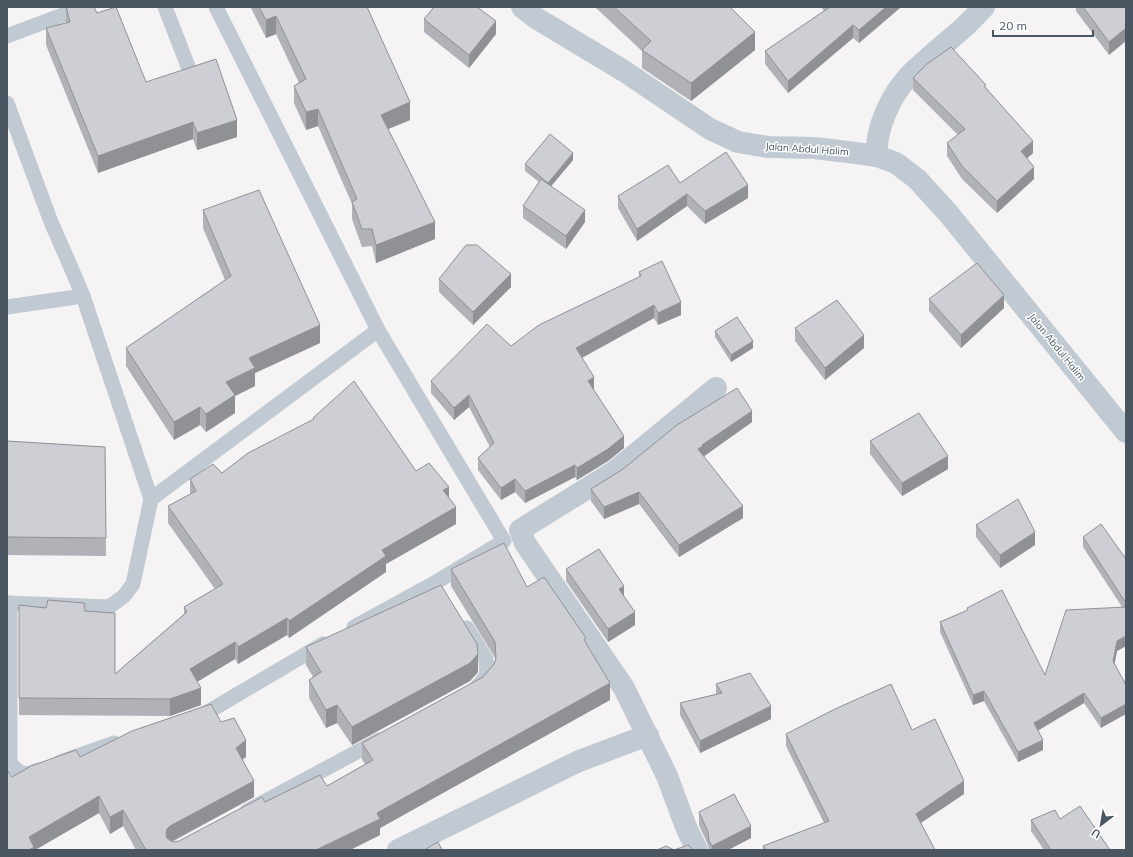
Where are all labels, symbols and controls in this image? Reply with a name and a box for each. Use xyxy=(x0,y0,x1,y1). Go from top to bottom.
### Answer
scale bar xyxy=(993,12,1093,38)
text: 20 m xyxy=(999,18,1027,33)
street label: Jalan Abdul Halim xyxy=(765,140,849,158)
street label: Jalan Abdul Halim xyxy=(1026,310,1088,384)
north arrow xyxy=(1081,805,1121,845)
text: U xyxy=(1089,825,1103,842)

